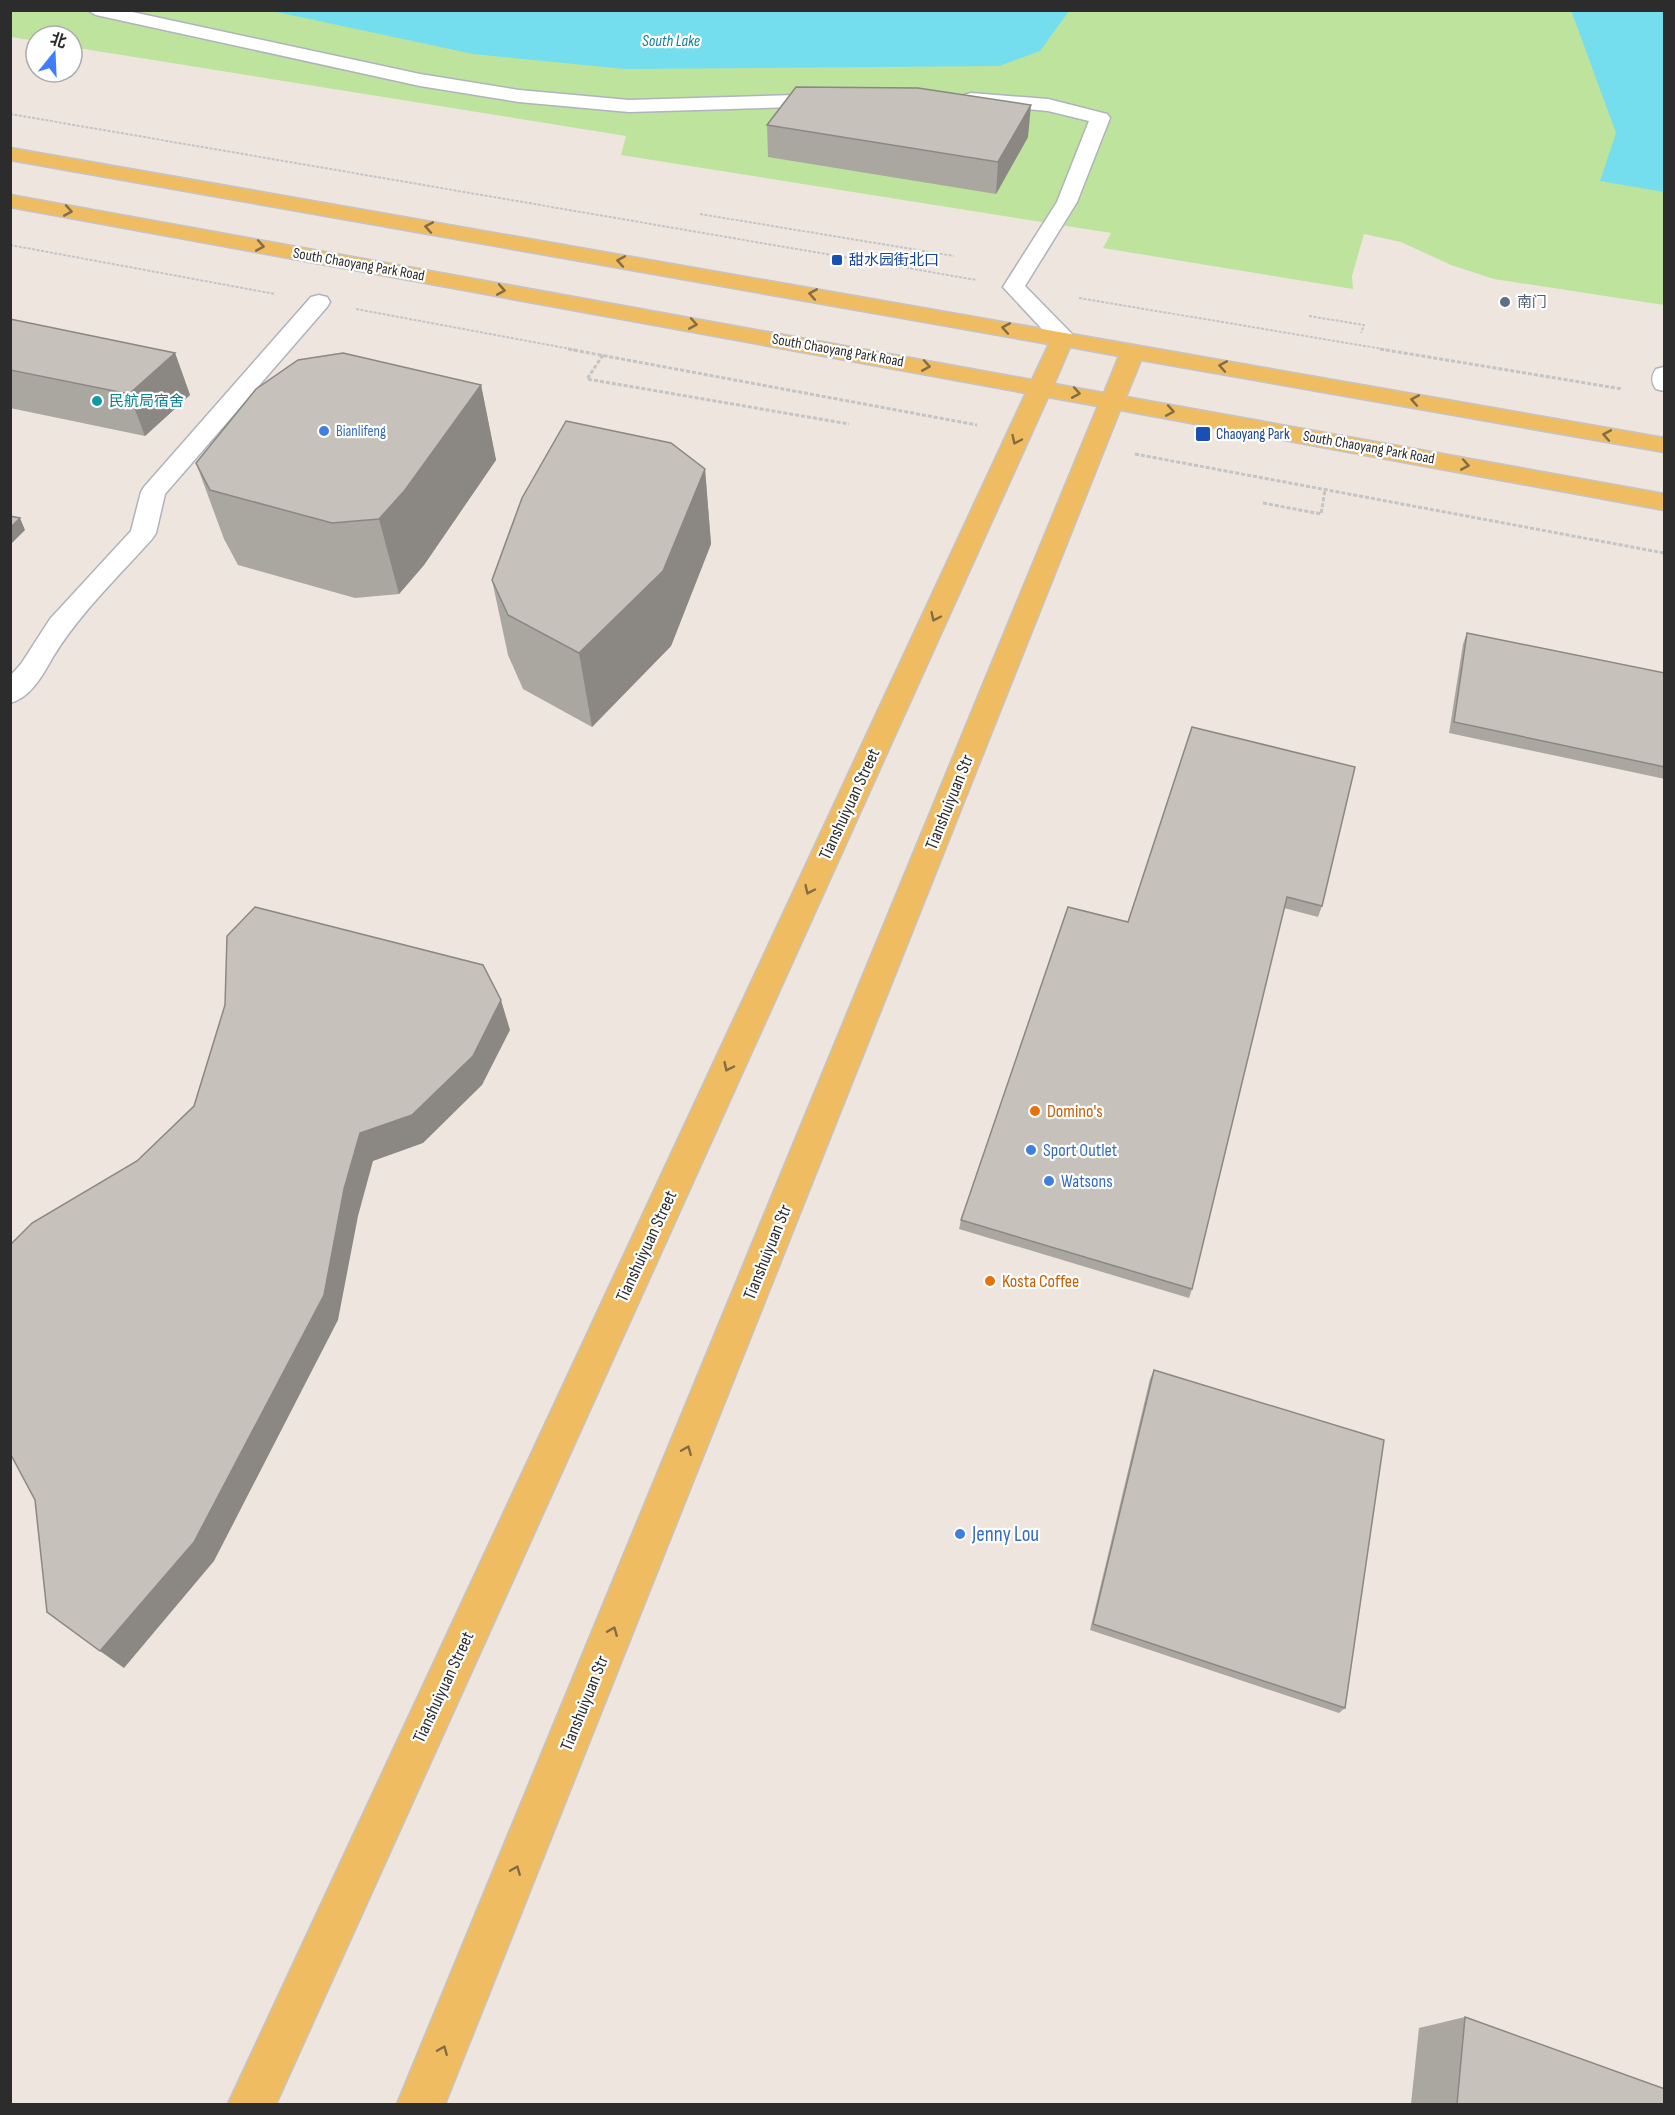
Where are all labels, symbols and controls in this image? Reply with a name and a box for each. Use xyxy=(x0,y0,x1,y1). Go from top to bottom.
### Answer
north arrow xyxy=(24,24,84,84)
text: 北 xyxy=(48,30,69,53)
water label: South Lake xyxy=(642,32,700,51)
one-way arrow xyxy=(63,204,73,217)
one-way arrow xyxy=(425,221,435,234)
one-way arrow xyxy=(255,239,265,252)
street label: South Chaoyang Park Road xyxy=(292,244,426,285)
place label: 甜水园街北口 xyxy=(849,251,939,270)
marker: 甜水园街北口 xyxy=(830,253,844,267)
one-way arrow xyxy=(617,255,627,268)
one-way arrow xyxy=(496,283,505,295)
one-way arrow xyxy=(809,289,818,301)
place label: 南门 xyxy=(1517,293,1547,312)
marker: 南门 xyxy=(1498,295,1512,309)
one-way arrow xyxy=(687,317,697,330)
one-way arrow xyxy=(1001,322,1010,334)
street label: South Chaoyang Park Road xyxy=(771,330,905,371)
one-way arrow xyxy=(921,359,931,372)
one-way arrow xyxy=(1218,360,1228,373)
one-way arrow xyxy=(1071,386,1081,399)
place label: 民航局宿舍 xyxy=(109,392,184,411)
marker: 民航局宿舍 xyxy=(90,394,104,408)
one-way arrow xyxy=(1410,394,1420,407)
one-way arrow xyxy=(1165,404,1175,416)
place label: Bianlifeng xyxy=(336,422,386,441)
marker: Bianlifeng xyxy=(317,424,331,438)
marker: Chaoyang Park xyxy=(1194,425,1212,443)
place label: Chaoyang Park xyxy=(1216,425,1290,444)
street label: South Chaoyang Park Road xyxy=(1302,427,1436,468)
one-way arrow xyxy=(1602,429,1612,442)
one-way arrow xyxy=(1011,433,1023,444)
one-way arrow xyxy=(1460,458,1470,471)
one-way arrow xyxy=(930,611,942,622)
street label: Tianshuiyuan Street xyxy=(815,745,885,863)
street label: Tianshuiyuan Str xyxy=(921,752,978,853)
one-way arrow xyxy=(805,883,817,894)
one-way arrow xyxy=(723,1060,735,1071)
place label: Domino's xyxy=(1047,1101,1103,1122)
marker: Domino's xyxy=(1028,1104,1042,1118)
place label: Sport Outlet xyxy=(1043,1140,1118,1161)
marker: Sport Outlet xyxy=(1024,1143,1038,1157)
place label: Watsons xyxy=(1061,1171,1113,1192)
marker: Watsons xyxy=(1042,1174,1056,1188)
street label: Tianshuiyuan Street xyxy=(612,1187,682,1305)
street label: Tianshuiyuan Str xyxy=(739,1202,796,1303)
place label: Kosta Coffee xyxy=(1002,1271,1079,1292)
marker: Kosta Coffee xyxy=(983,1274,997,1288)
one-way arrow xyxy=(680,1445,692,1456)
place label: Jenny Lou xyxy=(971,1522,1039,1547)
marker: Jenny Lou xyxy=(953,1527,967,1541)
one-way arrow xyxy=(606,1626,618,1637)
street label: Tianshuiyuan Street xyxy=(409,1628,479,1746)
street label: Tianshuiyuan Str xyxy=(556,1653,613,1754)
one-way arrow xyxy=(509,1865,521,1876)
one-way arrow xyxy=(436,2046,448,2057)

